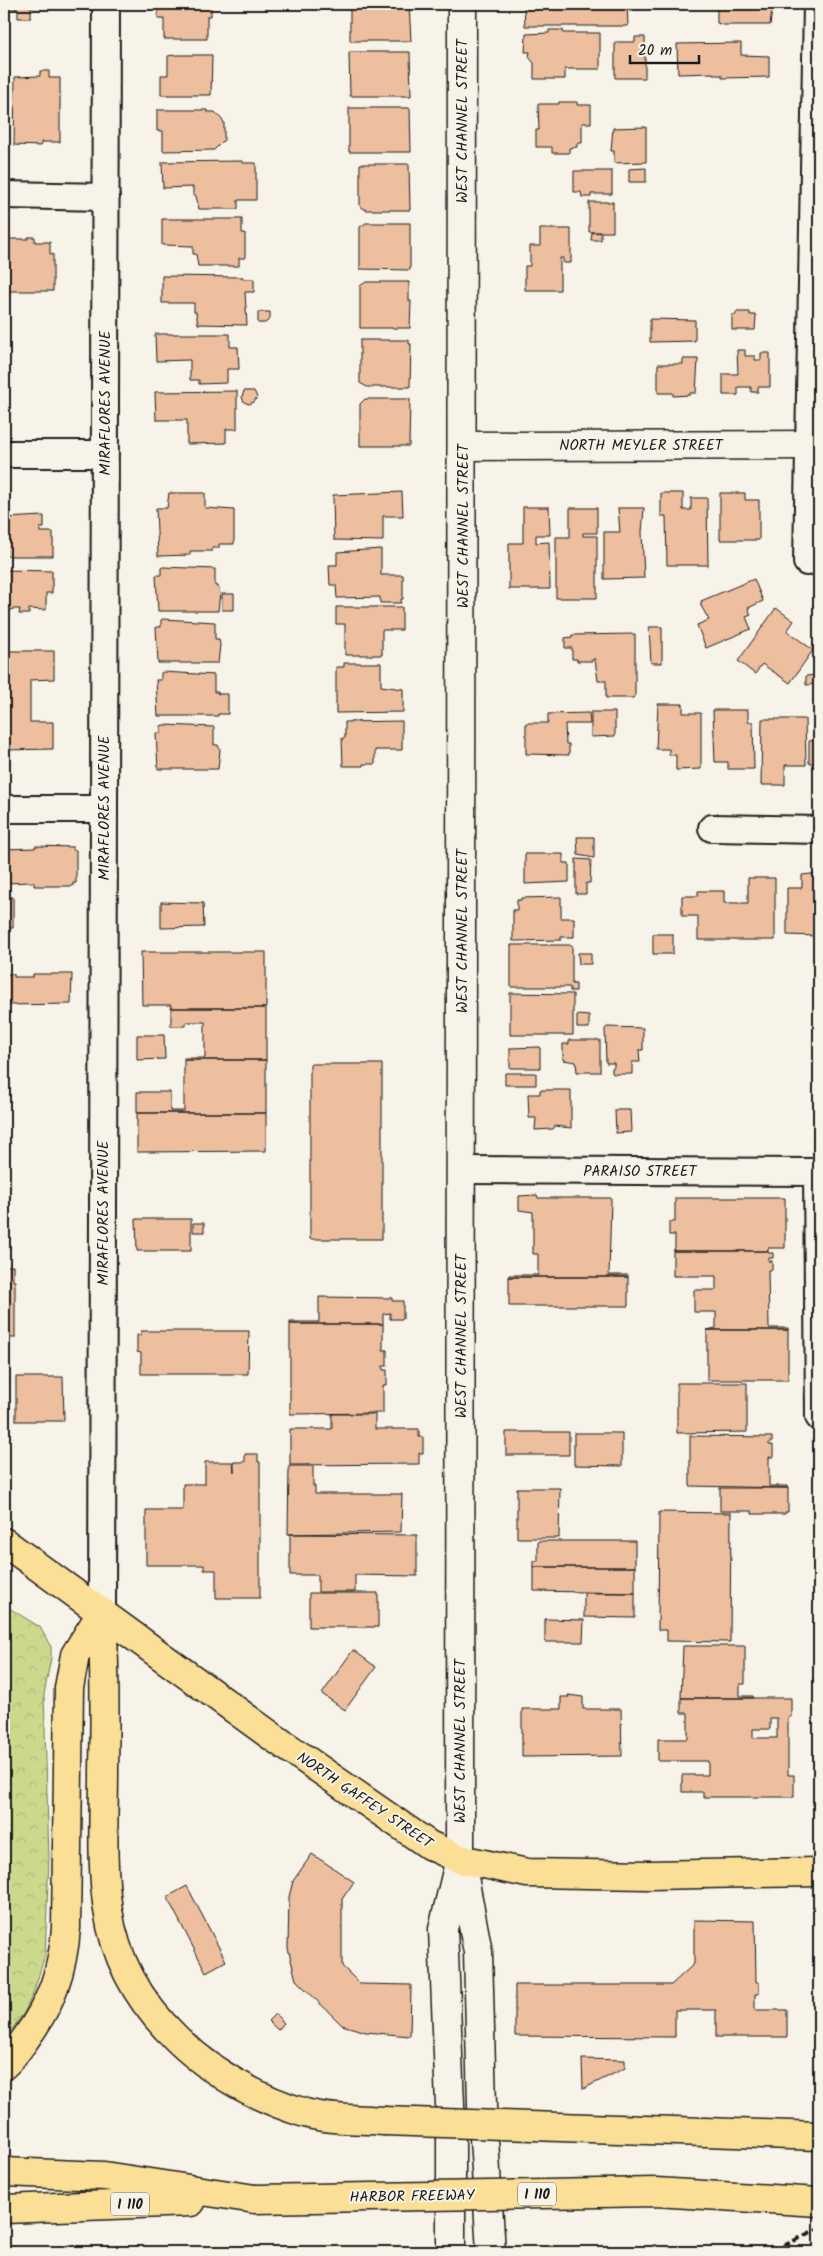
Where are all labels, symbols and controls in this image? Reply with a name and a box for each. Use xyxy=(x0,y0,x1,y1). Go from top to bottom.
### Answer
scale bar xyxy=(630,32,699,64)
street label: WEST CHANNEL STREET xyxy=(451,37,475,203)
text: 20 m xyxy=(638,39,672,63)
street label: MIRAFLORES AVENUE xyxy=(94,329,118,475)
street label: NORTH MEYLER STREET xyxy=(559,434,725,458)
street label: WEST CHANNEL STREET xyxy=(452,442,476,608)
street label: MIRAFLORES AVENUE xyxy=(93,734,117,880)
street label: WEST CHANNEL STREET xyxy=(451,847,475,1013)
street label: MIRAFLORES AVENUE xyxy=(92,1139,116,1285)
street label: PARAISO STREET xyxy=(583,1160,699,1184)
street label: WEST CHANNEL STREET xyxy=(450,1252,474,1418)
street label: WEST CHANNEL STREET xyxy=(449,1657,473,1823)
street label: NORTH GAFFEY STREET xyxy=(291,1746,439,1857)
road number: I 110 xyxy=(518,2182,556,2206)
street label: HARBOR FREEWAY xyxy=(349,2184,476,2210)
road number: I 110 xyxy=(111,2192,149,2216)

